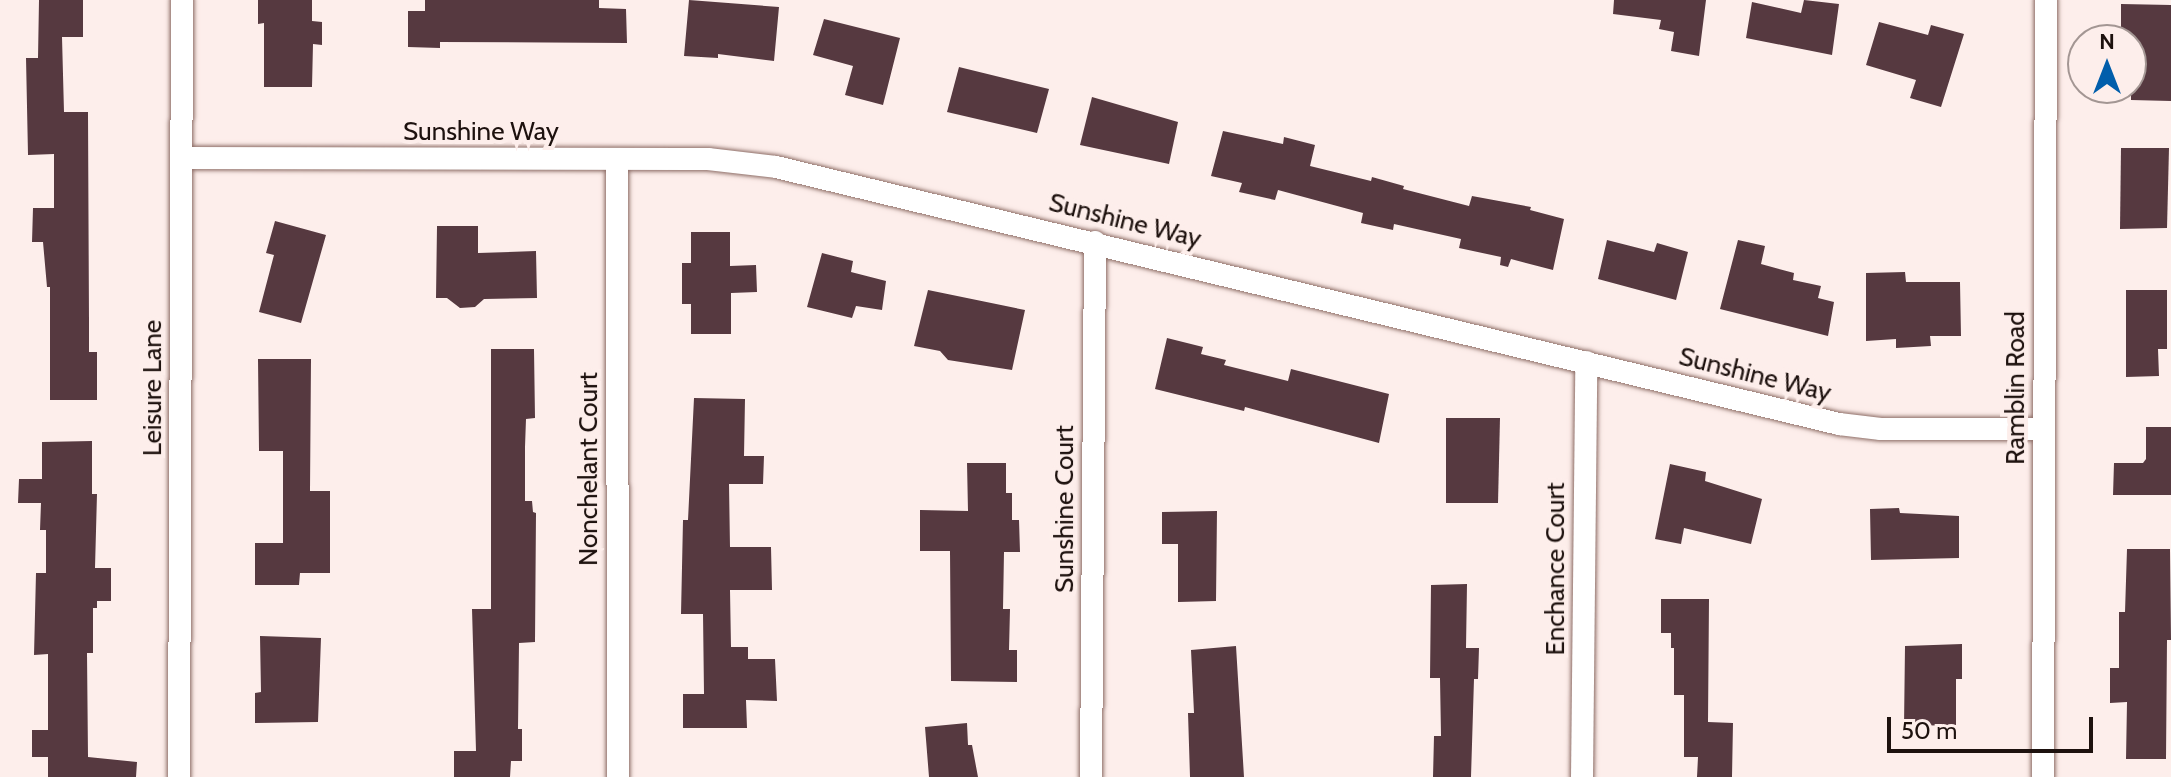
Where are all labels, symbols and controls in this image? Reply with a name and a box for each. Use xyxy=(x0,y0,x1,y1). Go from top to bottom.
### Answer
north arrow xyxy=(2067,24,2147,104)
text: N xyxy=(2099,28,2115,55)
street label: Sunshine Way xyxy=(403,116,559,148)
street label: Sunshine Way xyxy=(1046,187,1204,255)
street label: Ramblin Road xyxy=(2000,311,2032,465)
street label: Leisure Lane xyxy=(137,320,169,456)
street label: Sunshine Way xyxy=(1676,341,1834,409)
street label: Nonchelant Court xyxy=(573,372,605,566)
street label: Sunshine Court xyxy=(1049,425,1081,593)
street label: Enchance Court xyxy=(1540,483,1572,655)
scale bar xyxy=(1891,701,2097,751)
text: 50 m xyxy=(1901,716,1957,745)

